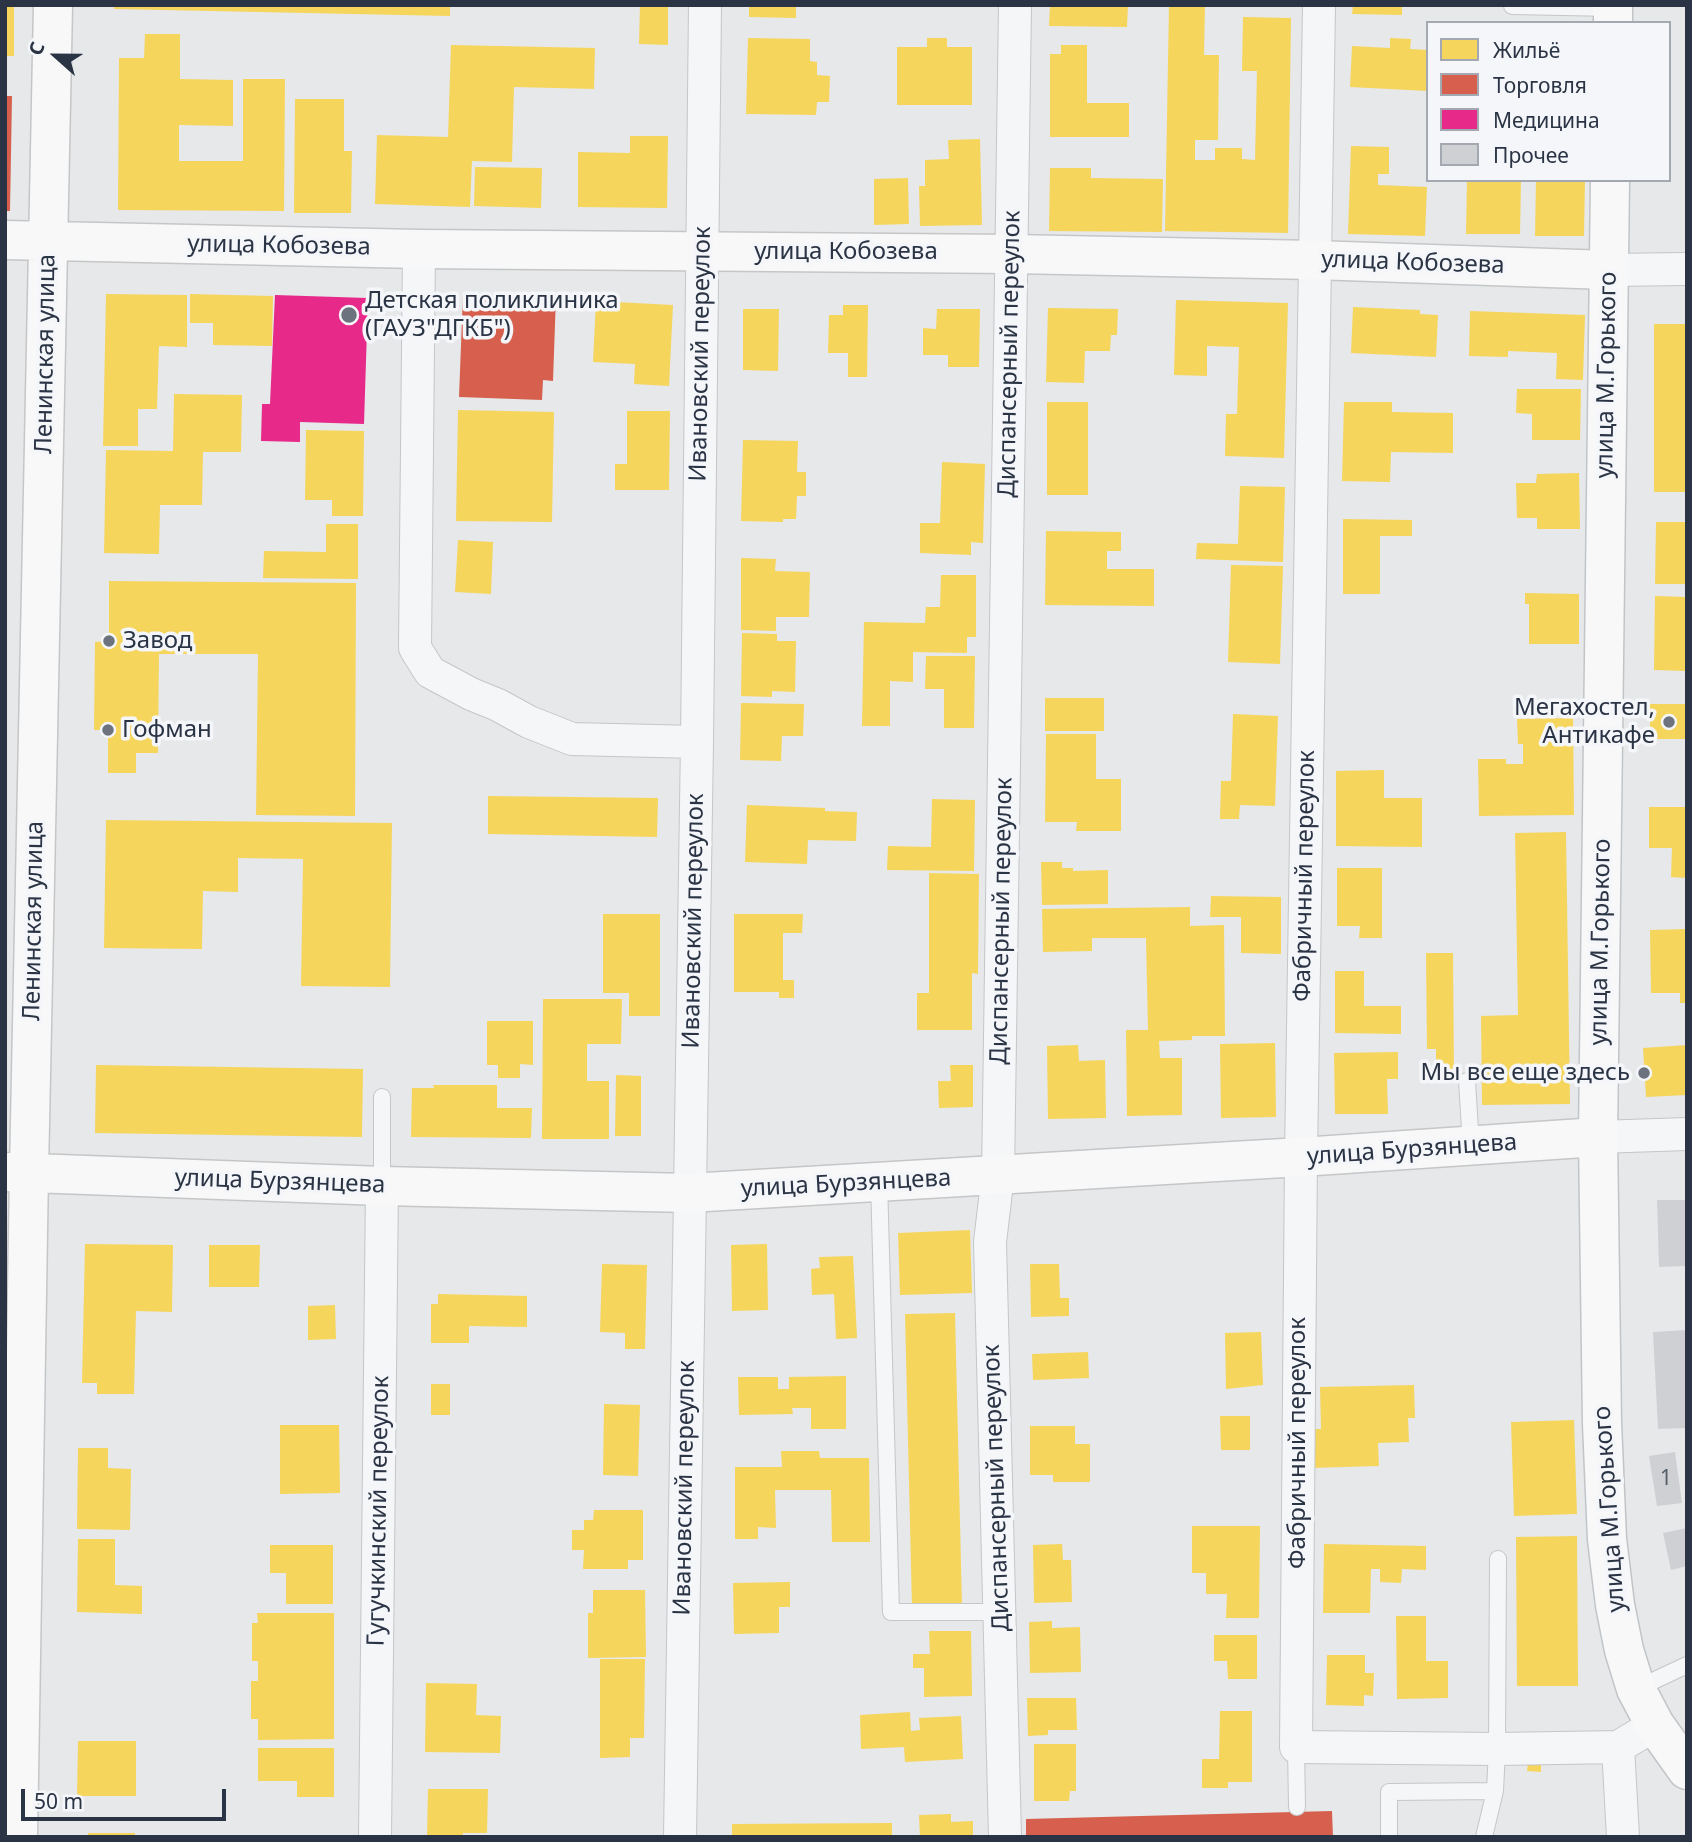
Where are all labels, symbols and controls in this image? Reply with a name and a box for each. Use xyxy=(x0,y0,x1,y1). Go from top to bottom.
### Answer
north arrow xyxy=(21,21,91,91)
legend xyxy=(1426,21,1671,182)
text: Жильё xyxy=(1493,36,1560,64)
text: С xyxy=(22,38,51,59)
text: Торговля xyxy=(1493,71,1587,99)
text: Медицина xyxy=(1493,106,1600,134)
text: Прочее xyxy=(1493,141,1569,169)
street label: Диспансерный переулок xyxy=(993,210,1027,498)
street label: Ивановский переулок xyxy=(684,226,718,482)
street label: улица Кобозева xyxy=(187,230,371,262)
street label: улица Кобозева xyxy=(754,238,938,266)
street label: улица Кобозева xyxy=(1321,245,1505,281)
street label: Ленинская улица xyxy=(30,254,62,454)
street label: улица М.Горького xyxy=(1591,271,1623,479)
place label: Детская поликлиника (ГАУЗ"ДГКБ") xyxy=(365,287,619,343)
marker: Детская поликлиника (ГАУЗ"ДГКБ") xyxy=(339,305,359,325)
place label: Завод xyxy=(123,627,192,655)
marker: Завод xyxy=(101,633,117,649)
place label: Мегахостел, Антикафе xyxy=(1514,694,1655,750)
marker: Мегахостел, Антикафе xyxy=(1661,714,1677,730)
place label: Гофман xyxy=(122,716,212,744)
marker: Гофман xyxy=(100,722,116,738)
street label: Фабричный переулок xyxy=(1288,750,1322,1002)
street label: Диспансерный переулок xyxy=(985,777,1019,1065)
street label: Ивановский переулок xyxy=(677,793,711,1049)
street label: Ленинская улица xyxy=(18,821,50,1021)
street label: улица М.Горького xyxy=(1585,838,1617,1046)
place label: Мы все еще здесь xyxy=(1421,1059,1630,1087)
marker: Мы все еще здесь xyxy=(1636,1065,1652,1081)
street label: улица Бурзянцева xyxy=(1306,1128,1518,1172)
street label: улица Бурзянцева xyxy=(174,1164,386,1200)
street label: улица Бурзянцева xyxy=(740,1164,952,1204)
street label: Фабричный переулок xyxy=(1284,1317,1312,1569)
street label: Диспансерный переулок xyxy=(978,1344,1016,1632)
street label: Ивановский переулок xyxy=(668,1360,702,1616)
street label: Гугучкинский переулок xyxy=(362,1375,396,1647)
street label: улица М.Горького xyxy=(1588,1405,1632,1613)
house number: 1 xyxy=(1660,1466,1672,1492)
scale bar xyxy=(24,1776,229,1820)
text: 50 m xyxy=(34,1787,83,1815)

